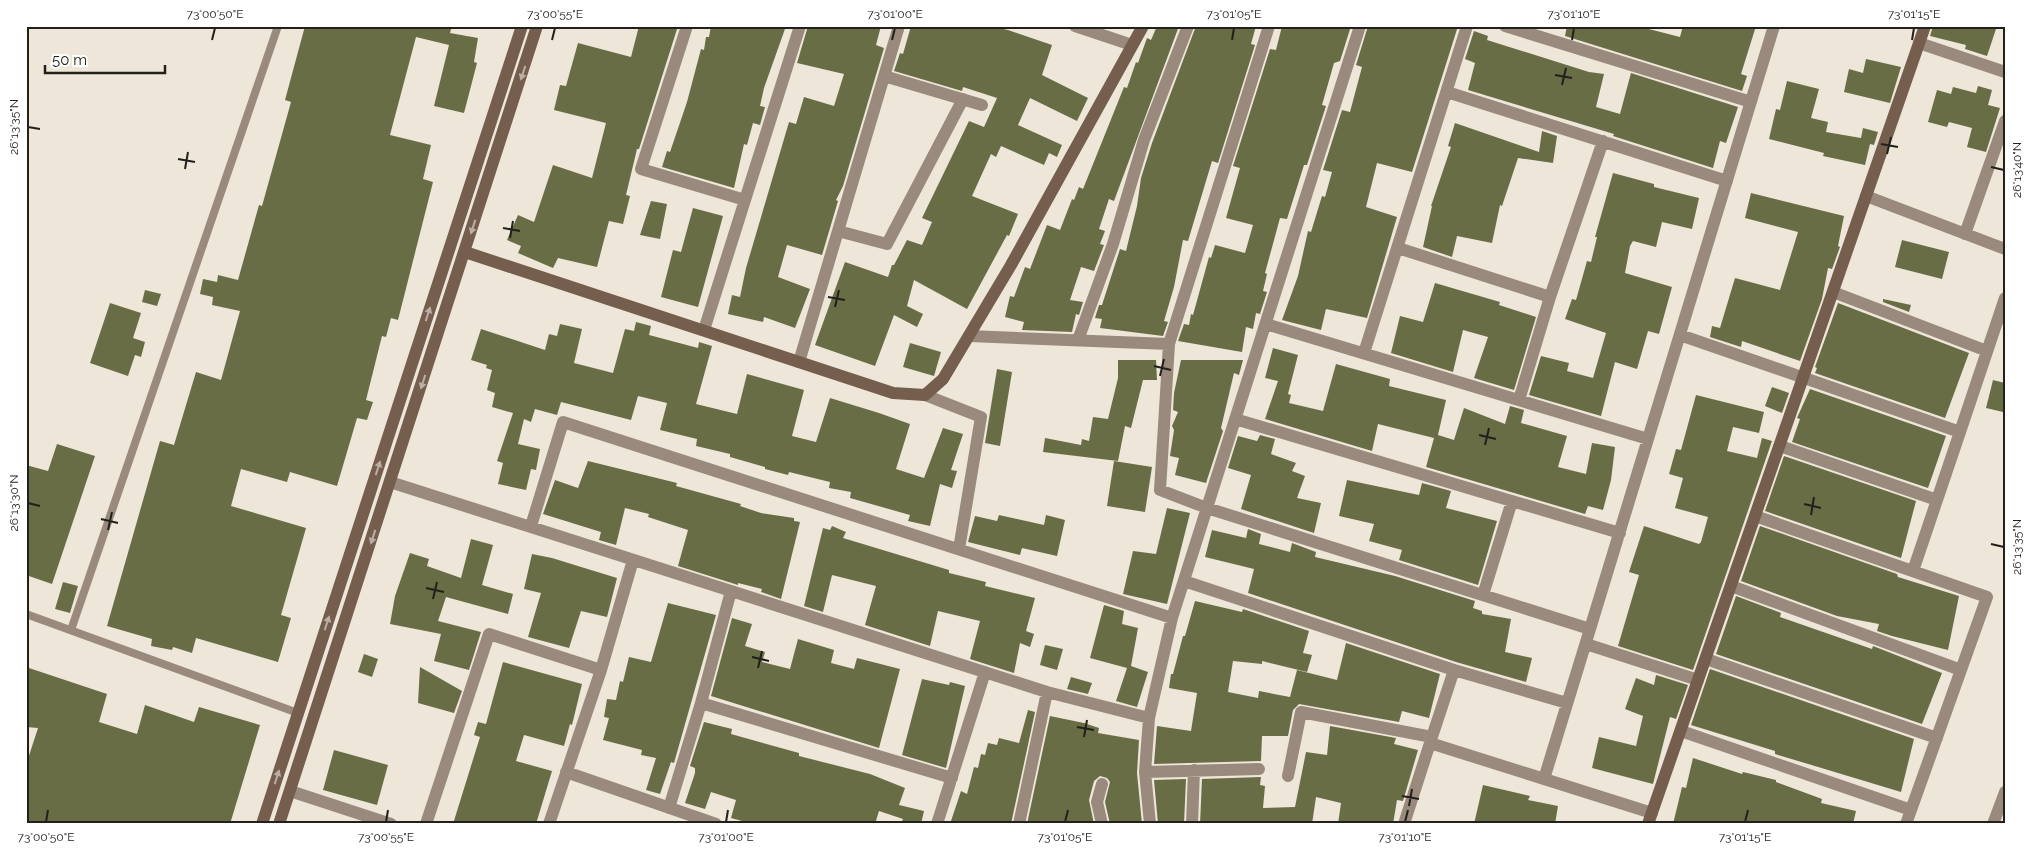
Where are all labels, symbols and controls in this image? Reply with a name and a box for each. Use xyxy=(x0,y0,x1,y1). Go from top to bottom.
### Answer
text: 73°00'50"E xyxy=(187,7,243,21)
text: 73°00'55"E xyxy=(527,7,583,21)
text: 73°01'00"E xyxy=(867,7,923,21)
text: 73°01'05"E xyxy=(1207,7,1261,21)
text: 73°01'10"E xyxy=(1547,7,1601,21)
text: 73°01'15"E xyxy=(1888,7,1940,21)
scale bar xyxy=(45,42,165,74)
text: 50 m xyxy=(52,51,87,69)
one-way arrow xyxy=(518,65,526,80)
text: 26°13'35"N xyxy=(7,99,21,155)
text: 26°13'40"N xyxy=(2010,142,2024,198)
one-way arrow xyxy=(468,220,476,235)
one-way arrow xyxy=(425,306,433,321)
one-way arrow xyxy=(418,375,426,390)
one-way arrow xyxy=(374,461,382,476)
text: 26°13'30"N xyxy=(7,475,21,531)
text: 26°13'35"N xyxy=(2010,519,2024,575)
one-way arrow xyxy=(368,529,376,544)
one-way arrow xyxy=(323,615,331,630)
one-way arrow xyxy=(273,770,281,785)
text: 73°00'50"E xyxy=(18,830,74,844)
text: 73°00'55"E xyxy=(358,830,414,844)
text: 73°01'00"E xyxy=(698,830,754,844)
text: 73°01'05"E xyxy=(1038,830,1092,844)
text: 73°01'10"E xyxy=(1378,830,1432,844)
text: 73°01'15"E xyxy=(1719,830,1771,844)

